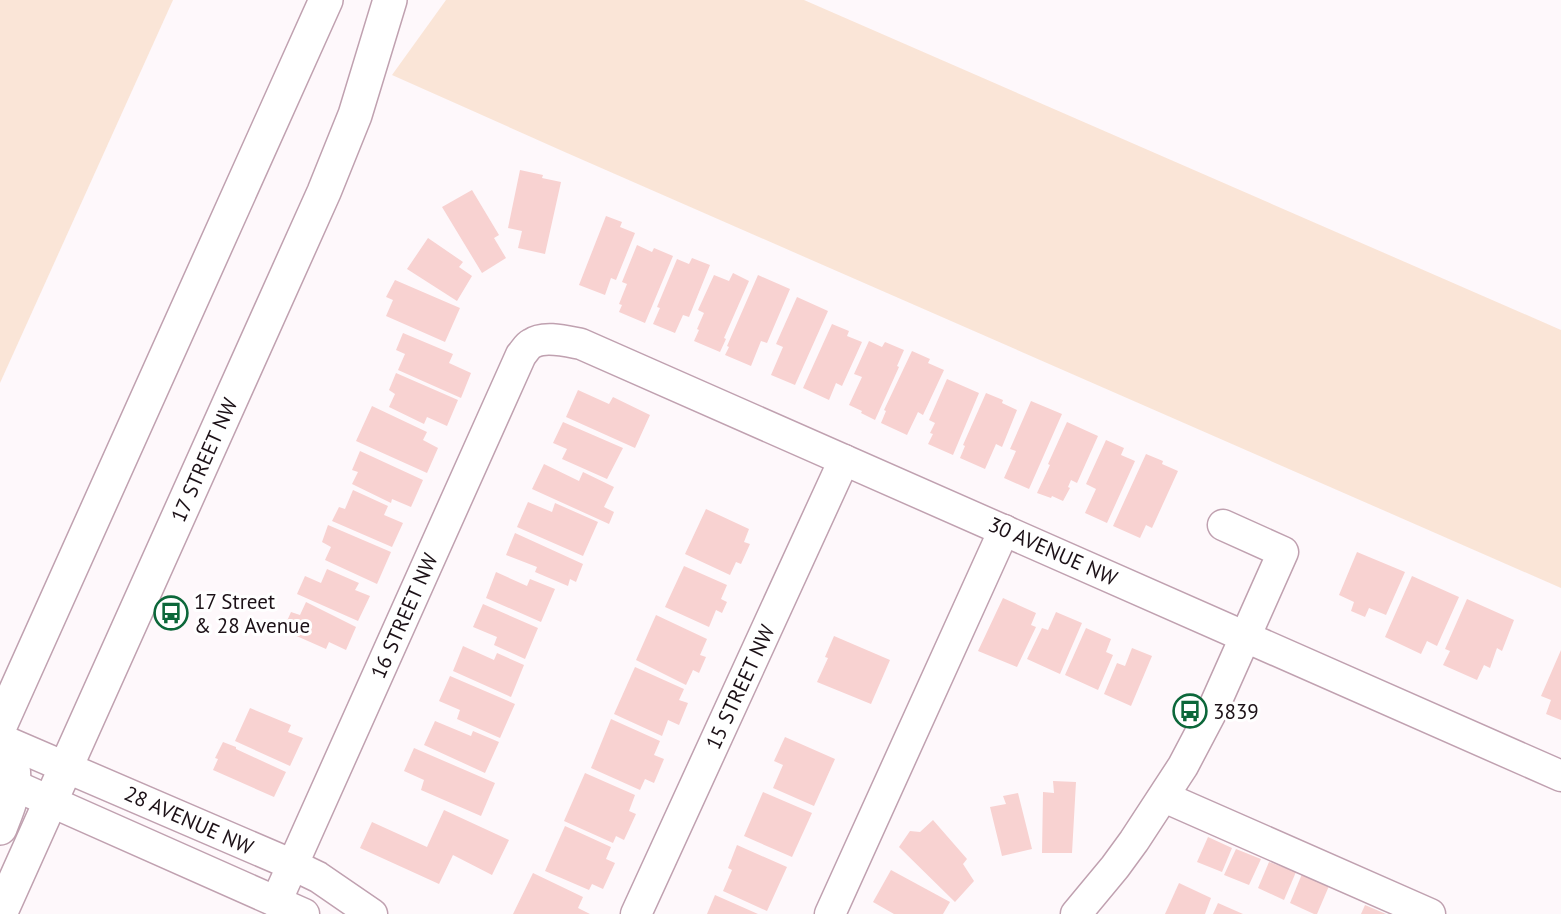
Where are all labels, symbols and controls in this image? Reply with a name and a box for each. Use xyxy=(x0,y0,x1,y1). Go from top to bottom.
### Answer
street label: 17 STREET NW xyxy=(165,393,244,526)
street label: 30 AVENUE NW xyxy=(984,510,1122,592)
street label: 16 STREET NW xyxy=(364,549,444,683)
place label: 17 Street & 28 Avenue xyxy=(194,588,310,639)
bus stop icon: 17 Street & 28 Avenue xyxy=(153,595,189,631)
street label: 15 STREET NW xyxy=(699,620,781,754)
bus stop icon: 3839 xyxy=(1172,693,1208,729)
place label: 3839 xyxy=(1213,698,1259,725)
street label: 28 AVENUE NW xyxy=(120,779,258,861)

